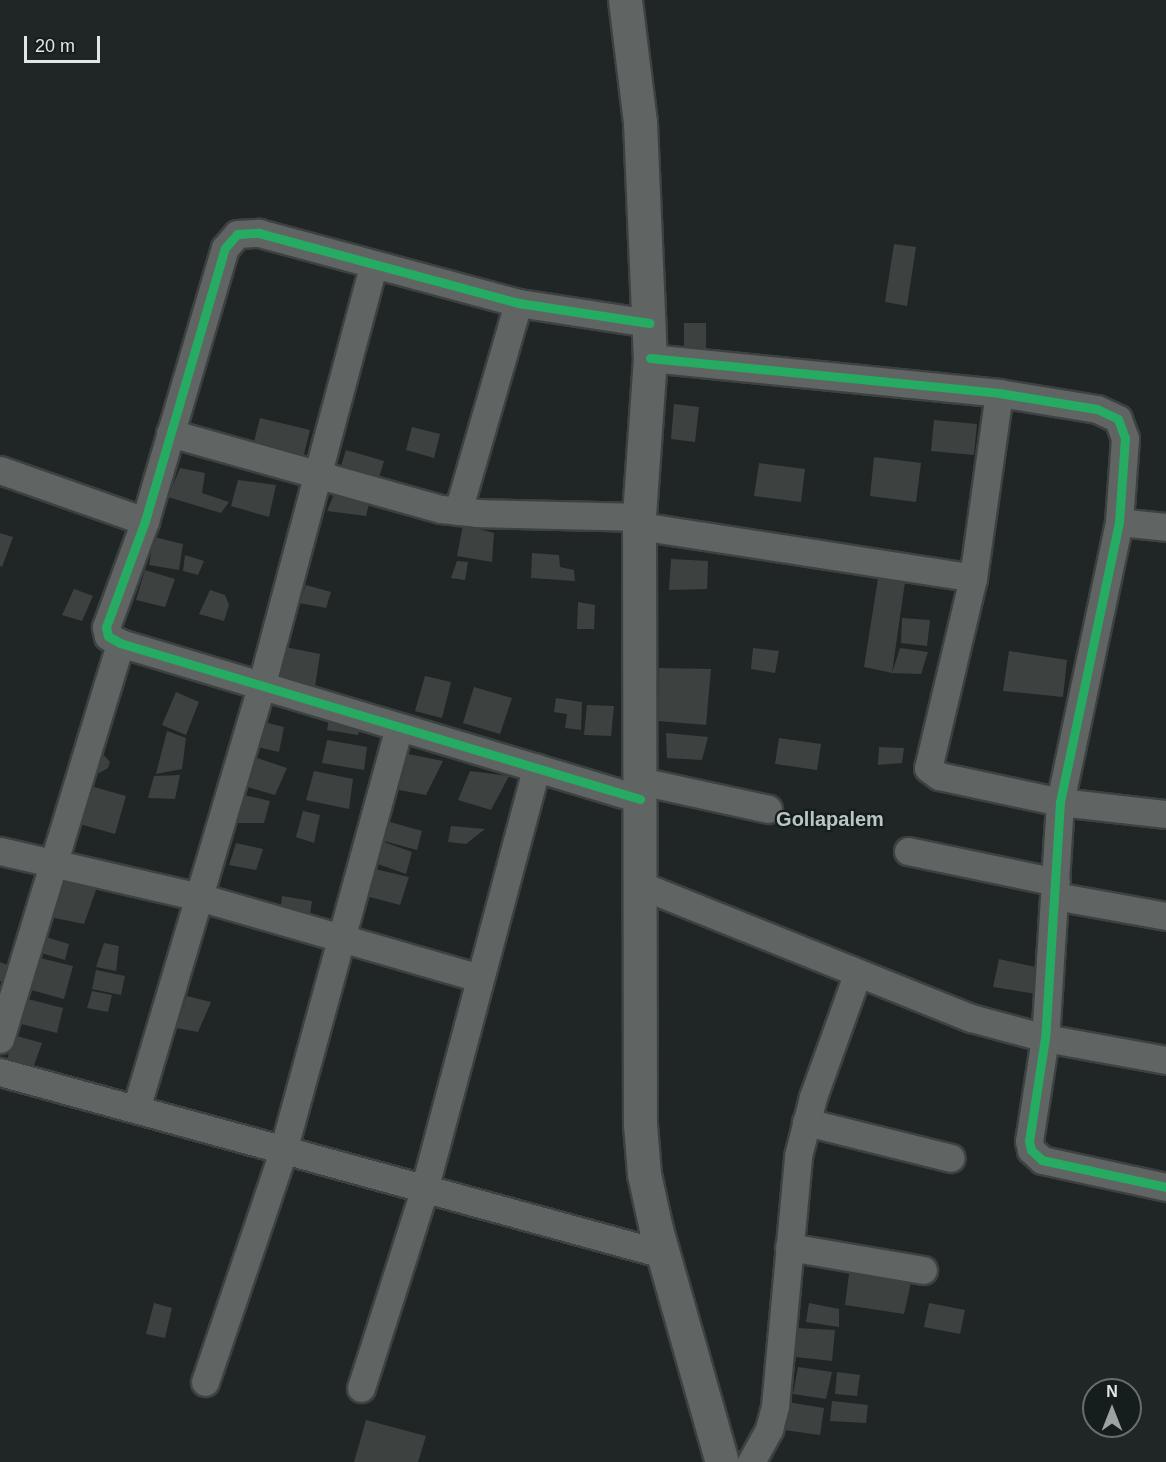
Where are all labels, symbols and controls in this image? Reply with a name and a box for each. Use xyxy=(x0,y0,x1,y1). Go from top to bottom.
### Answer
scale bar xyxy=(27,24,104,62)
text: 20 m xyxy=(35,36,75,56)
district label: Gollapalem xyxy=(776,807,884,831)
north arrow xyxy=(1082,1378,1142,1438)
text: N xyxy=(1106,1383,1118,1400)

